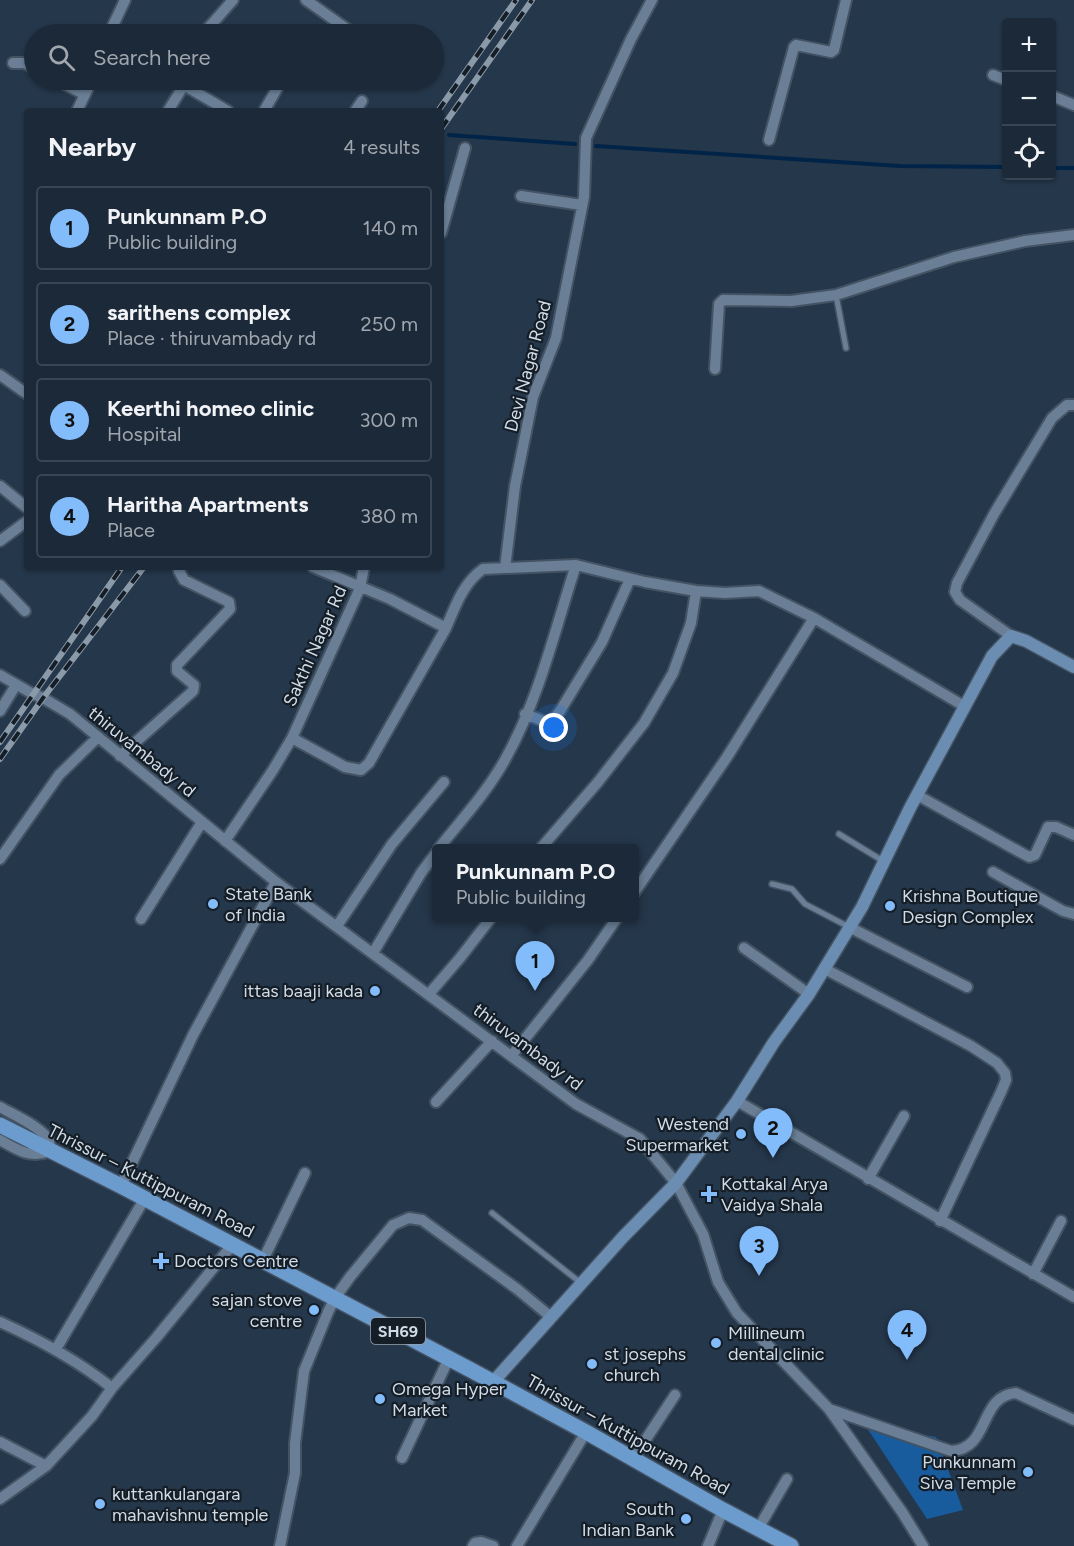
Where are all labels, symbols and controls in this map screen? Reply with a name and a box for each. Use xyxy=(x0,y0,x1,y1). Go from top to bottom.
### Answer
map controls xyxy=(1002,18,1056,180)
button: + xyxy=(1002,18,1056,72)
search box xyxy=(24,24,444,90)
icon: search xyxy=(45,41,78,74)
text: Search here xyxy=(93,44,211,71)
button: − xyxy=(1002,72,1056,126)
button: locate xyxy=(1002,126,1056,180)
text: Nearby xyxy=(48,131,136,163)
text: 4 results xyxy=(343,135,420,159)
text: Punkunnam P.O xyxy=(107,203,267,230)
text: 1 xyxy=(65,216,74,240)
text: 140 m xyxy=(363,216,418,240)
text: Public building xyxy=(107,230,237,254)
street label: Devi Nagar Road xyxy=(500,298,556,434)
text: sarithens complex xyxy=(107,299,291,326)
text: 2 xyxy=(64,312,75,336)
text: 250 m xyxy=(361,312,418,336)
text: Place · thiruvambady rd xyxy=(107,326,316,350)
text: Keerthi homeo clinic xyxy=(107,395,314,422)
text: 3 xyxy=(64,408,75,432)
text: 300 m xyxy=(360,408,418,432)
text: Hospital xyxy=(107,422,182,446)
text: Haritha Apartments xyxy=(107,491,308,518)
text: 4 xyxy=(63,504,76,528)
text: 380 m xyxy=(360,504,418,528)
text: Place xyxy=(107,518,155,542)
street label: Sakthi Nagar Rd xyxy=(279,582,351,710)
street label: thiruvambady rd xyxy=(84,702,200,802)
your location xyxy=(539,713,568,742)
popup xyxy=(432,844,639,922)
text: Punkunnam P.O xyxy=(456,858,615,885)
place label: State Bank of India xyxy=(225,883,312,926)
text: Public building xyxy=(456,885,586,909)
place label: Krishna Boutique Design Complex xyxy=(902,885,1038,928)
marker: State Bank of India xyxy=(206,897,220,911)
marker: Krishna Boutique Design Complex xyxy=(883,899,897,913)
pin: 1 xyxy=(516,942,554,991)
place label: ittas baaji kada xyxy=(243,980,363,1002)
marker: ittas baaji kada xyxy=(368,984,382,998)
street label: thiruvambady rd xyxy=(469,999,587,1095)
pin: 2 xyxy=(754,1108,792,1158)
place label: Westend Supermarket xyxy=(626,1113,729,1156)
street label: Thrissur – Kuttippuram Road xyxy=(44,1119,258,1243)
marker: Westend Supermarket xyxy=(734,1127,748,1141)
place label: Kottakal Arya Vaidya Shala xyxy=(721,1173,828,1216)
marker: Kottakal Arya Vaidya Shala xyxy=(702,1187,716,1201)
pin: 3 xyxy=(740,1226,778,1276)
place label: Doctors Centre xyxy=(174,1250,298,1272)
marker: Doctors Centre xyxy=(152,1252,170,1270)
place label: sajan stove centre xyxy=(212,1289,302,1332)
marker: sajan stove centre xyxy=(307,1303,321,1317)
pin: 4 xyxy=(888,1310,926,1360)
road number: SH69 xyxy=(371,1318,425,1344)
place label: Millineum dental clinic xyxy=(728,1322,825,1365)
marker: Millineum dental clinic xyxy=(709,1336,723,1350)
place label: st josephs church xyxy=(604,1343,686,1386)
marker: st josephs church xyxy=(585,1357,599,1371)
street label: Thrissur – Kuttippuram Road xyxy=(523,1370,733,1500)
place label: Omega Hyper Market xyxy=(392,1378,505,1421)
marker: Omega Hyper Market xyxy=(373,1392,387,1406)
place label: Punkunnam Siva Temple xyxy=(920,1451,1016,1494)
marker: Punkunnam Siva Temple xyxy=(1021,1465,1035,1479)
place label: kuttankulangara mahavishnu temple xyxy=(112,1483,269,1526)
marker: kuttankulangara mahavishnu temple xyxy=(93,1497,107,1511)
place label: South Indian Bank xyxy=(582,1498,674,1541)
marker: South Indian Bank xyxy=(679,1512,693,1526)

